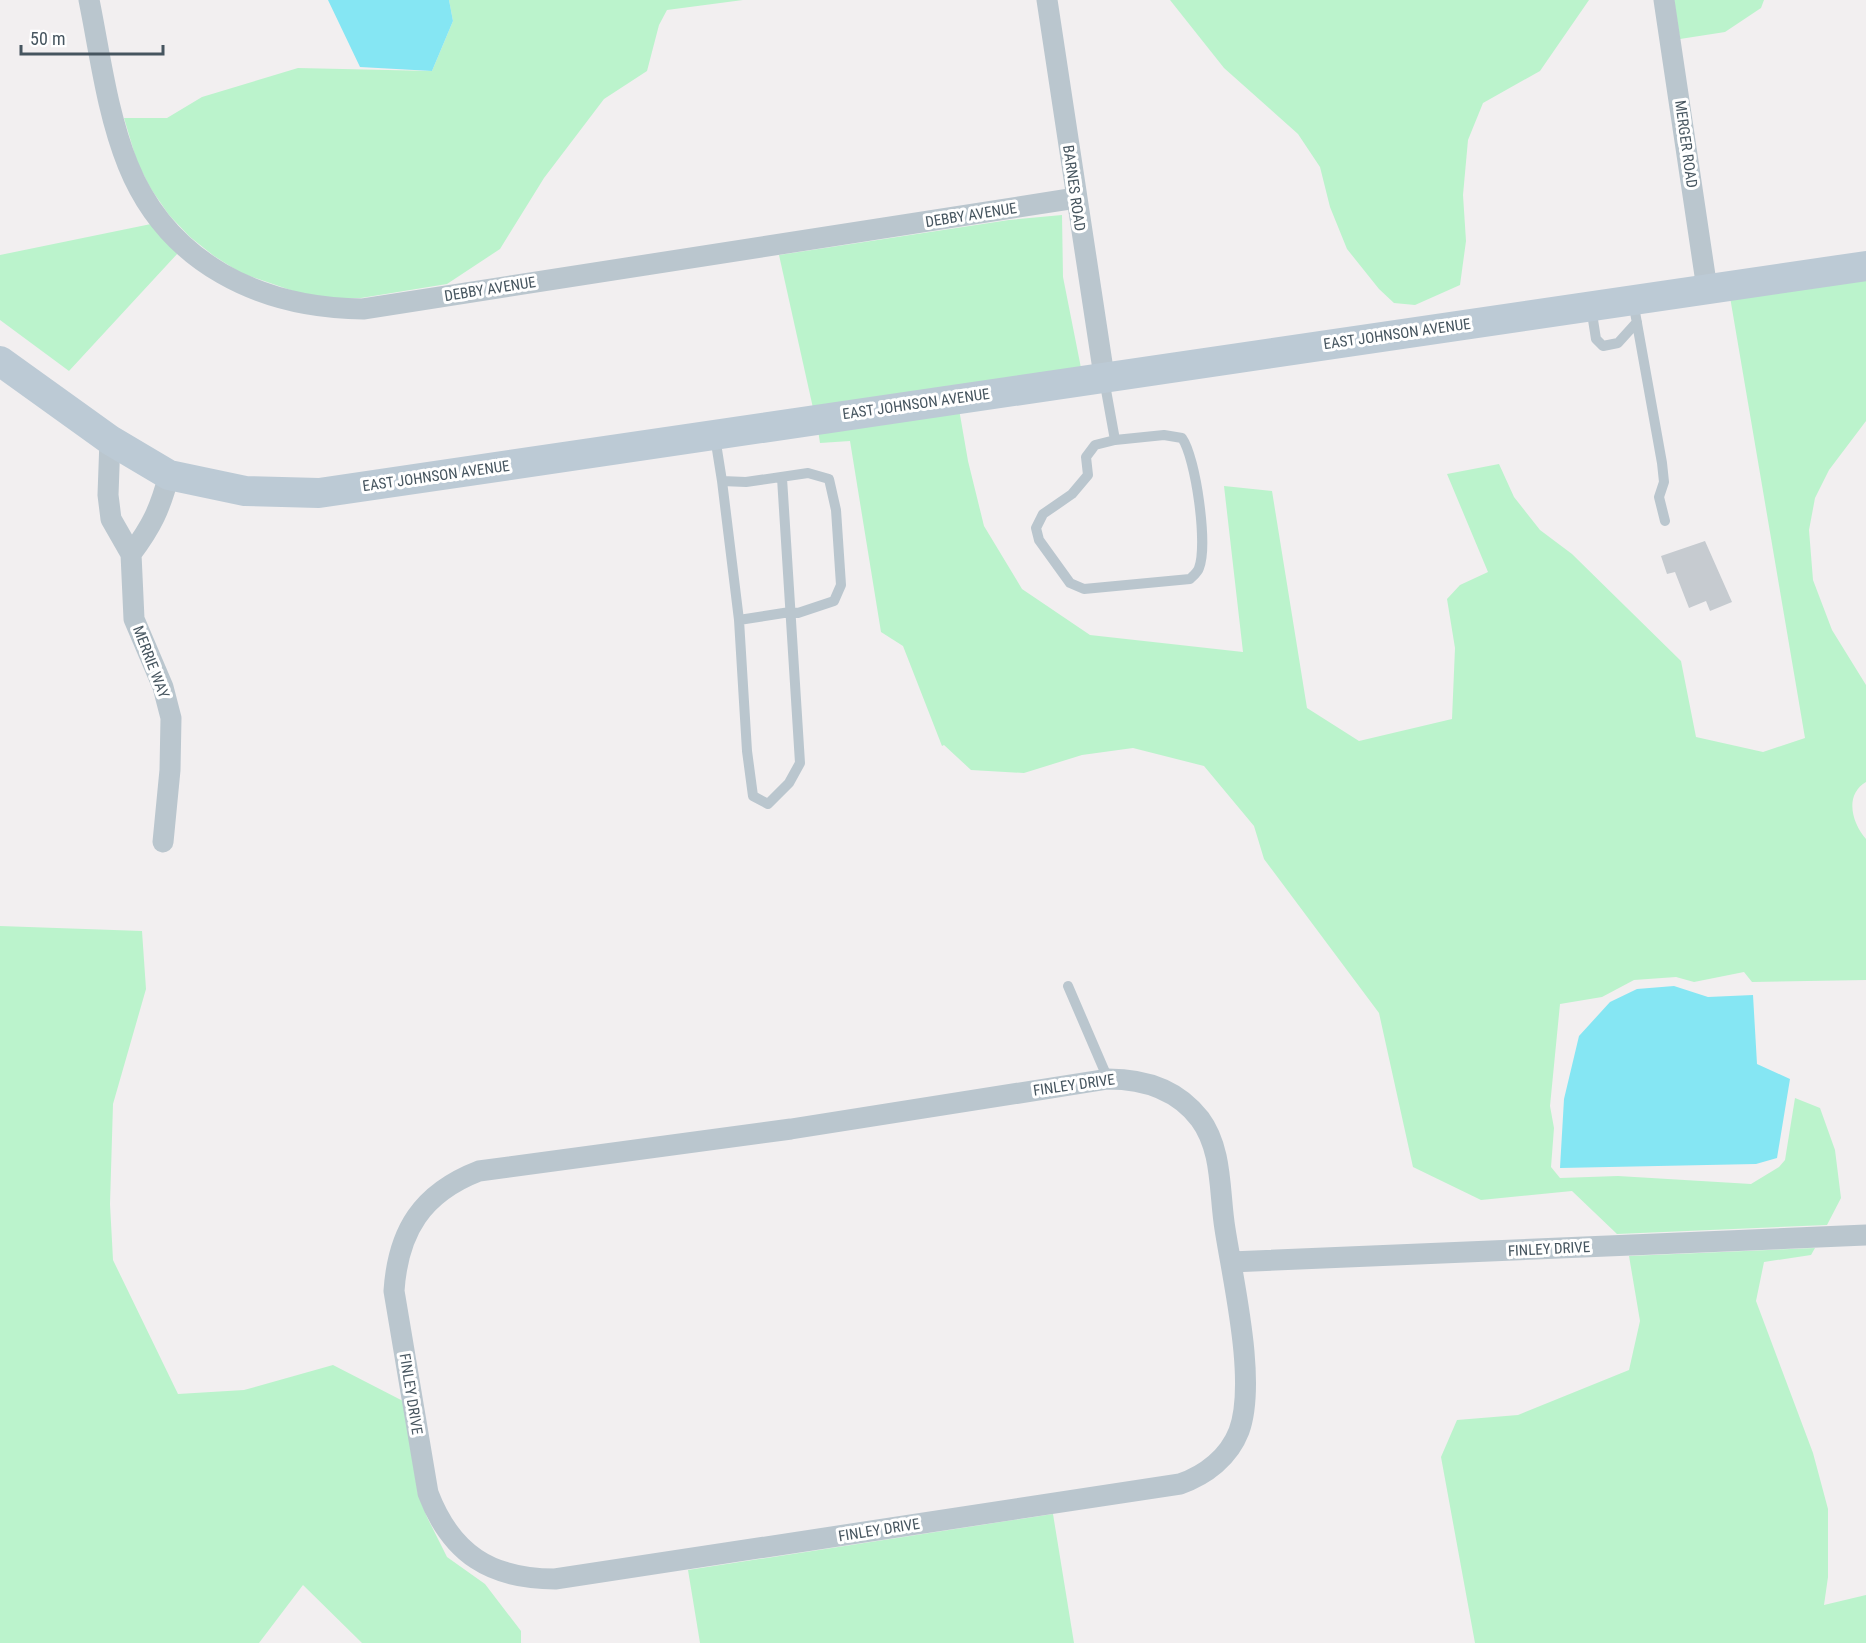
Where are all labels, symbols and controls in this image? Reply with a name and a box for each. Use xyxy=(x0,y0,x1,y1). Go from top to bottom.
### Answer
scale bar xyxy=(21,18,164,56)
text: 50 m xyxy=(30,28,65,49)
street label: MERGER ROAD xyxy=(1671,99,1701,189)
street label: BARNES ROAD xyxy=(1059,144,1089,232)
street label: DEBBY AVENUE xyxy=(924,199,1018,231)
street label: DEBBY AVENUE xyxy=(443,273,537,305)
street label: EAST JOHNSON AVENUE xyxy=(1322,315,1472,353)
street label: EAST JOHNSON AVENUE xyxy=(841,385,991,423)
street label: EAST JOHNSON AVENUE xyxy=(361,457,511,495)
street label: MERRIE WAY xyxy=(129,623,173,701)
street label: FINLEY DRIVE xyxy=(1032,1070,1116,1100)
street label: FINLEY DRIVE xyxy=(1507,1238,1591,1260)
street label: FINLEY DRIVE xyxy=(396,1352,426,1436)
street label: FINLEY DRIVE xyxy=(837,1515,921,1545)

